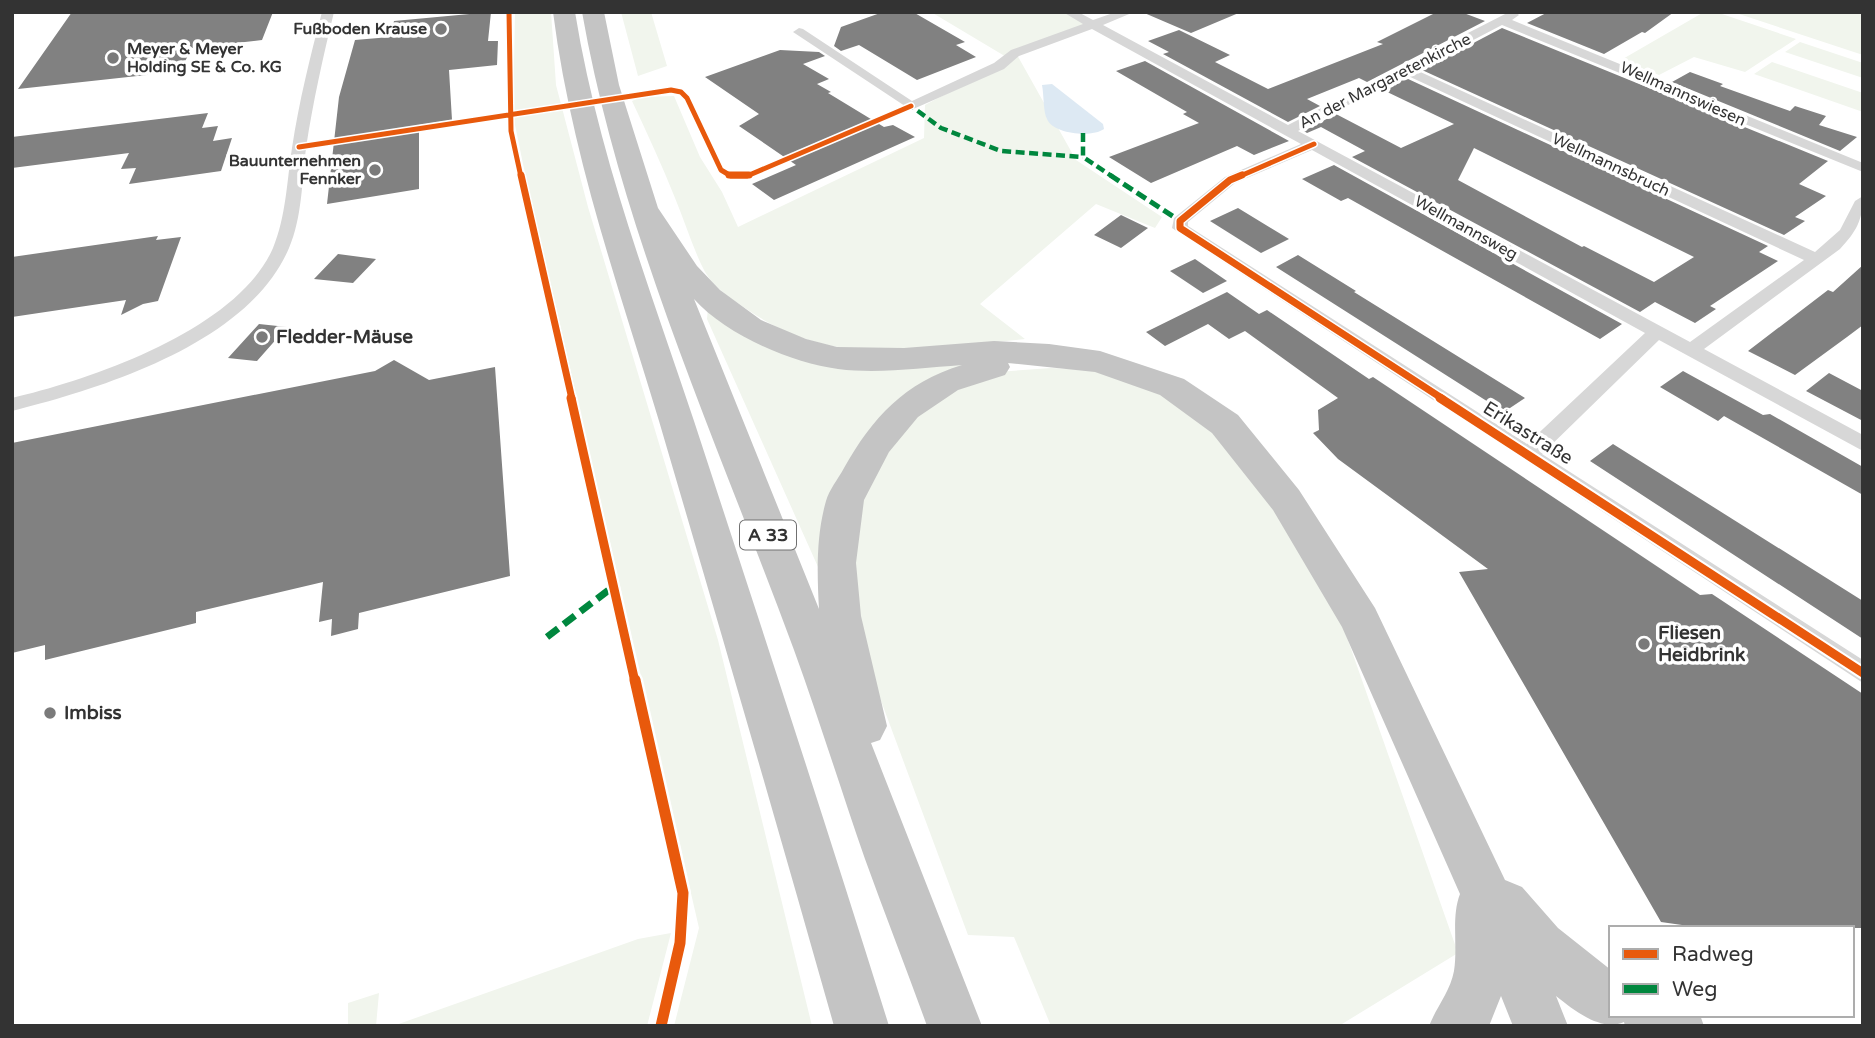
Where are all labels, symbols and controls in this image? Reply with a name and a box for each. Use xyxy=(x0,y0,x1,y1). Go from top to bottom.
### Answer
place label: Fußboden Krause xyxy=(293,19,427,39)
marker: Fußboden Krause xyxy=(433,21,449,37)
street label: An der Margaretenkirche xyxy=(1296,29,1474,133)
place label: Meyer & Meyer Holding SE & Co. KG xyxy=(127,39,282,77)
marker: Meyer & Meyer Holding SE & Co. KG xyxy=(105,50,121,66)
street label: Wellmannswiesen xyxy=(1617,57,1749,131)
street label: Wellmannsbruch xyxy=(1549,129,1673,201)
place label: Bauunternehmen Fennker xyxy=(229,151,362,189)
marker: Bauunternehmen Fennker xyxy=(367,162,383,178)
street label: Wellmannsweg xyxy=(1411,191,1521,265)
place label: Fledder-Mäuse xyxy=(276,326,413,348)
marker: Fledder-Mäuse xyxy=(254,329,270,345)
street label: Erikastraße xyxy=(1479,397,1577,469)
road number: A 33 xyxy=(740,520,796,550)
place label: Fliesen Heidbrink xyxy=(1658,622,1746,666)
marker: Fliesen Heidbrink xyxy=(1636,636,1652,652)
place label: Imbiss xyxy=(64,702,122,724)
marker: Imbiss xyxy=(42,705,58,721)
legend xyxy=(1609,926,1854,1017)
text: Radweg xyxy=(1672,942,1754,967)
text: Weg xyxy=(1672,977,1717,1002)

